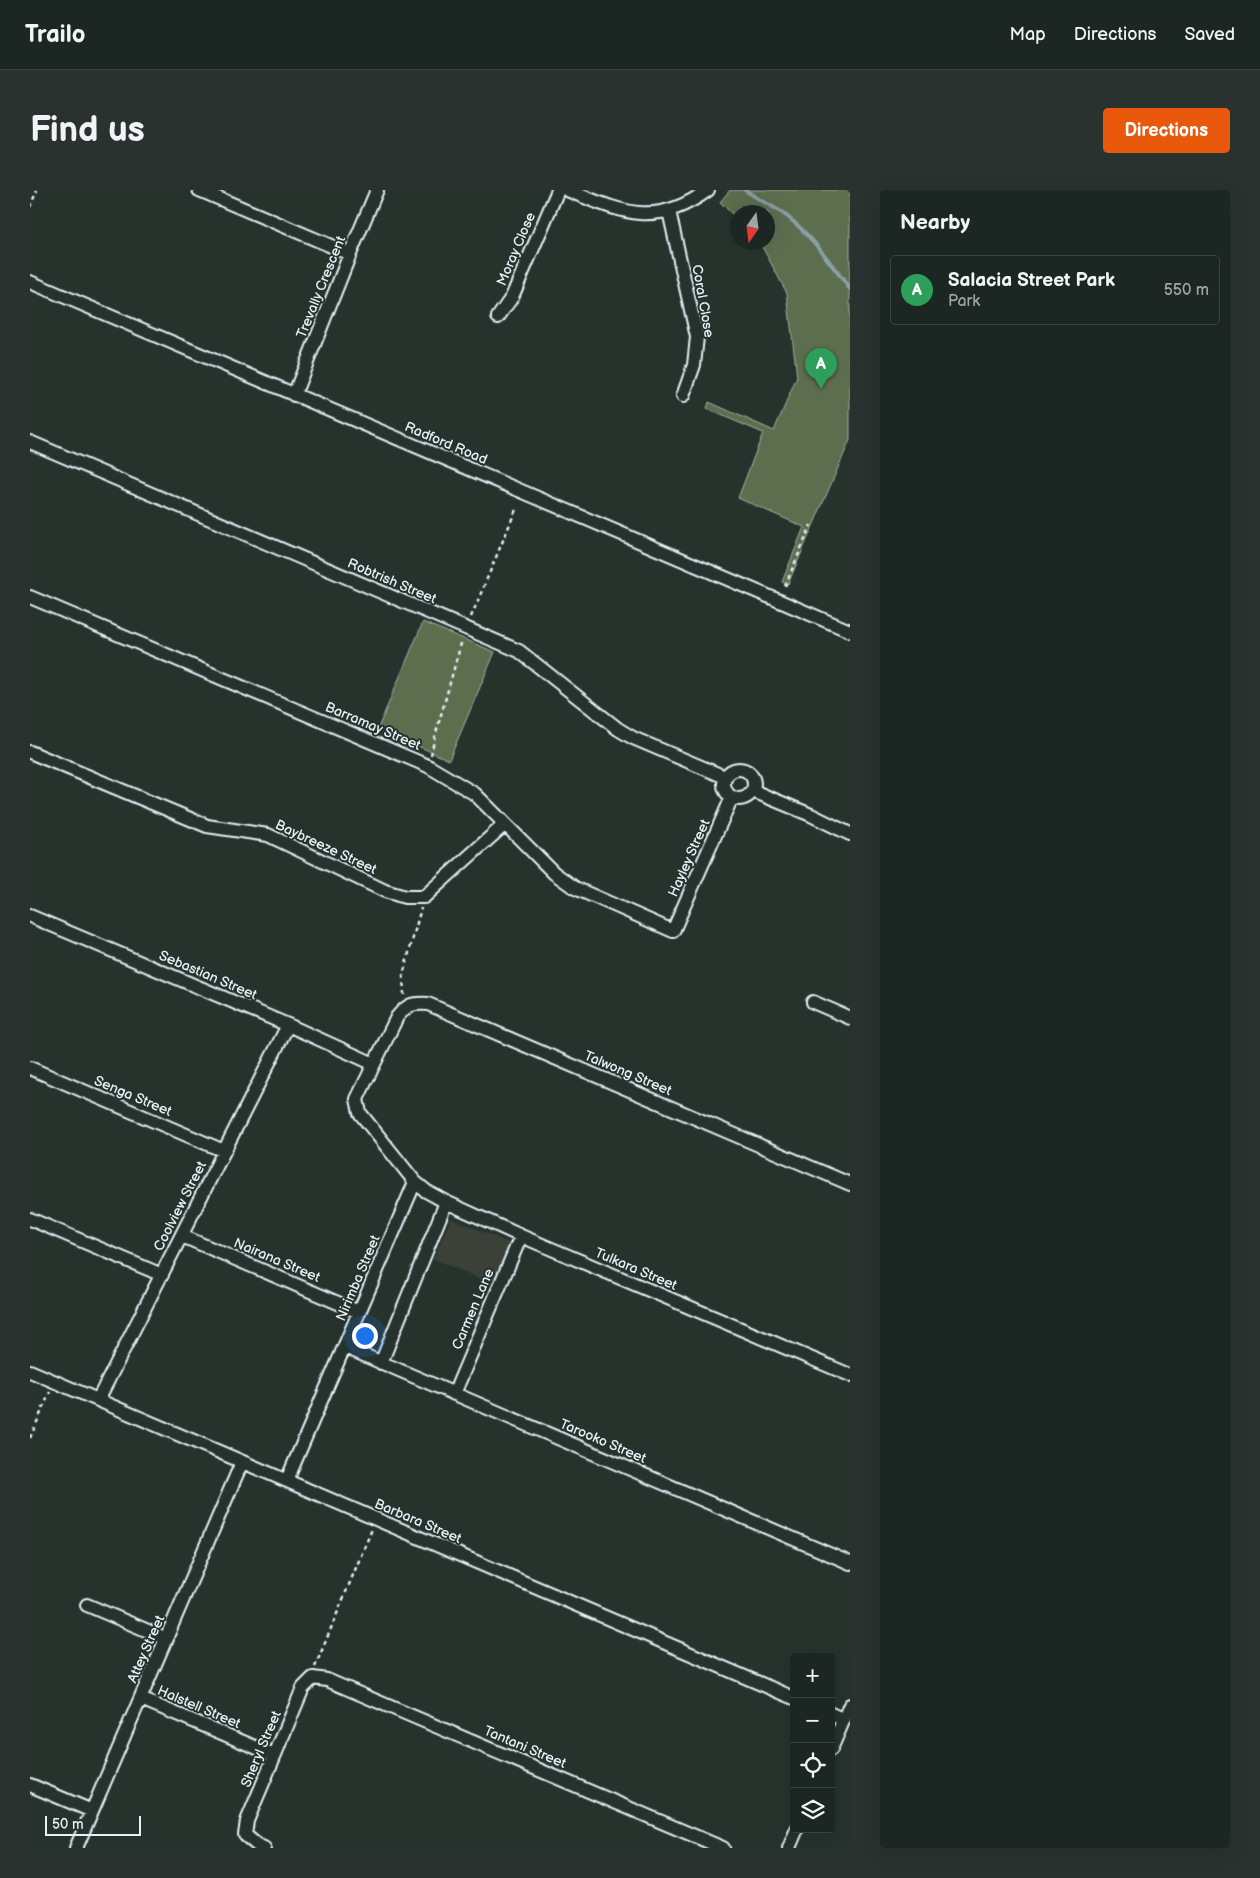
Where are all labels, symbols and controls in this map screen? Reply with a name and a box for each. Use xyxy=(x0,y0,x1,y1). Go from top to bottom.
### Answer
text: Trailo xyxy=(25,20,85,49)
text: Map xyxy=(1010,24,1046,45)
text: Directions xyxy=(1074,24,1156,45)
text: Saved xyxy=(1184,24,1235,45)
button: Directions xyxy=(1103,108,1230,153)
text: Find us xyxy=(30,109,145,152)
north arrow xyxy=(730,205,775,250)
street label: Moray Close xyxy=(493,210,539,288)
text: Nearby xyxy=(900,210,970,235)
street label: Trevally Crescent xyxy=(293,233,349,341)
street label: Coral Close xyxy=(688,263,718,339)
text: Salacia Street Park xyxy=(948,269,1115,292)
text: A xyxy=(912,281,922,300)
text: 550 m xyxy=(1164,281,1209,300)
text: Park xyxy=(948,292,980,311)
pin: A xyxy=(805,348,837,389)
street label: Radford Road xyxy=(402,418,490,468)
street label: Robtrish Street xyxy=(345,555,440,608)
street label: Barramay Street xyxy=(323,698,424,754)
street label: Baybreeze Street xyxy=(273,816,380,878)
street label: Hayley Street xyxy=(664,816,714,899)
street label: Sebastian Street xyxy=(156,947,260,1004)
street label: Talwong Street xyxy=(582,1047,675,1099)
street label: Senga Street xyxy=(92,1072,175,1120)
street label: Coolview Street xyxy=(150,1158,210,1254)
street label: Nirimba Street xyxy=(332,1232,384,1323)
street label: Nairana Street xyxy=(231,1234,323,1286)
street label: Tulkara Street xyxy=(592,1244,680,1294)
street label: Carmen Lane xyxy=(448,1266,498,1352)
your location xyxy=(352,1323,378,1349)
street label: Tarooko Street xyxy=(557,1415,649,1467)
street label: Barbara Street xyxy=(372,1495,465,1547)
street label: Attey Street xyxy=(124,1612,169,1685)
map controls xyxy=(790,1653,835,1833)
button: + xyxy=(790,1653,835,1698)
street label: Halstell Street xyxy=(155,1682,244,1732)
button: − xyxy=(790,1698,835,1743)
street label: Sheryl Street xyxy=(237,1707,285,1790)
street label: Tantani Street xyxy=(481,1722,569,1772)
button: locate xyxy=(790,1743,835,1788)
button: layers xyxy=(790,1788,835,1833)
scale bar xyxy=(45,1813,141,1836)
text: 50 m xyxy=(52,1816,84,1833)

